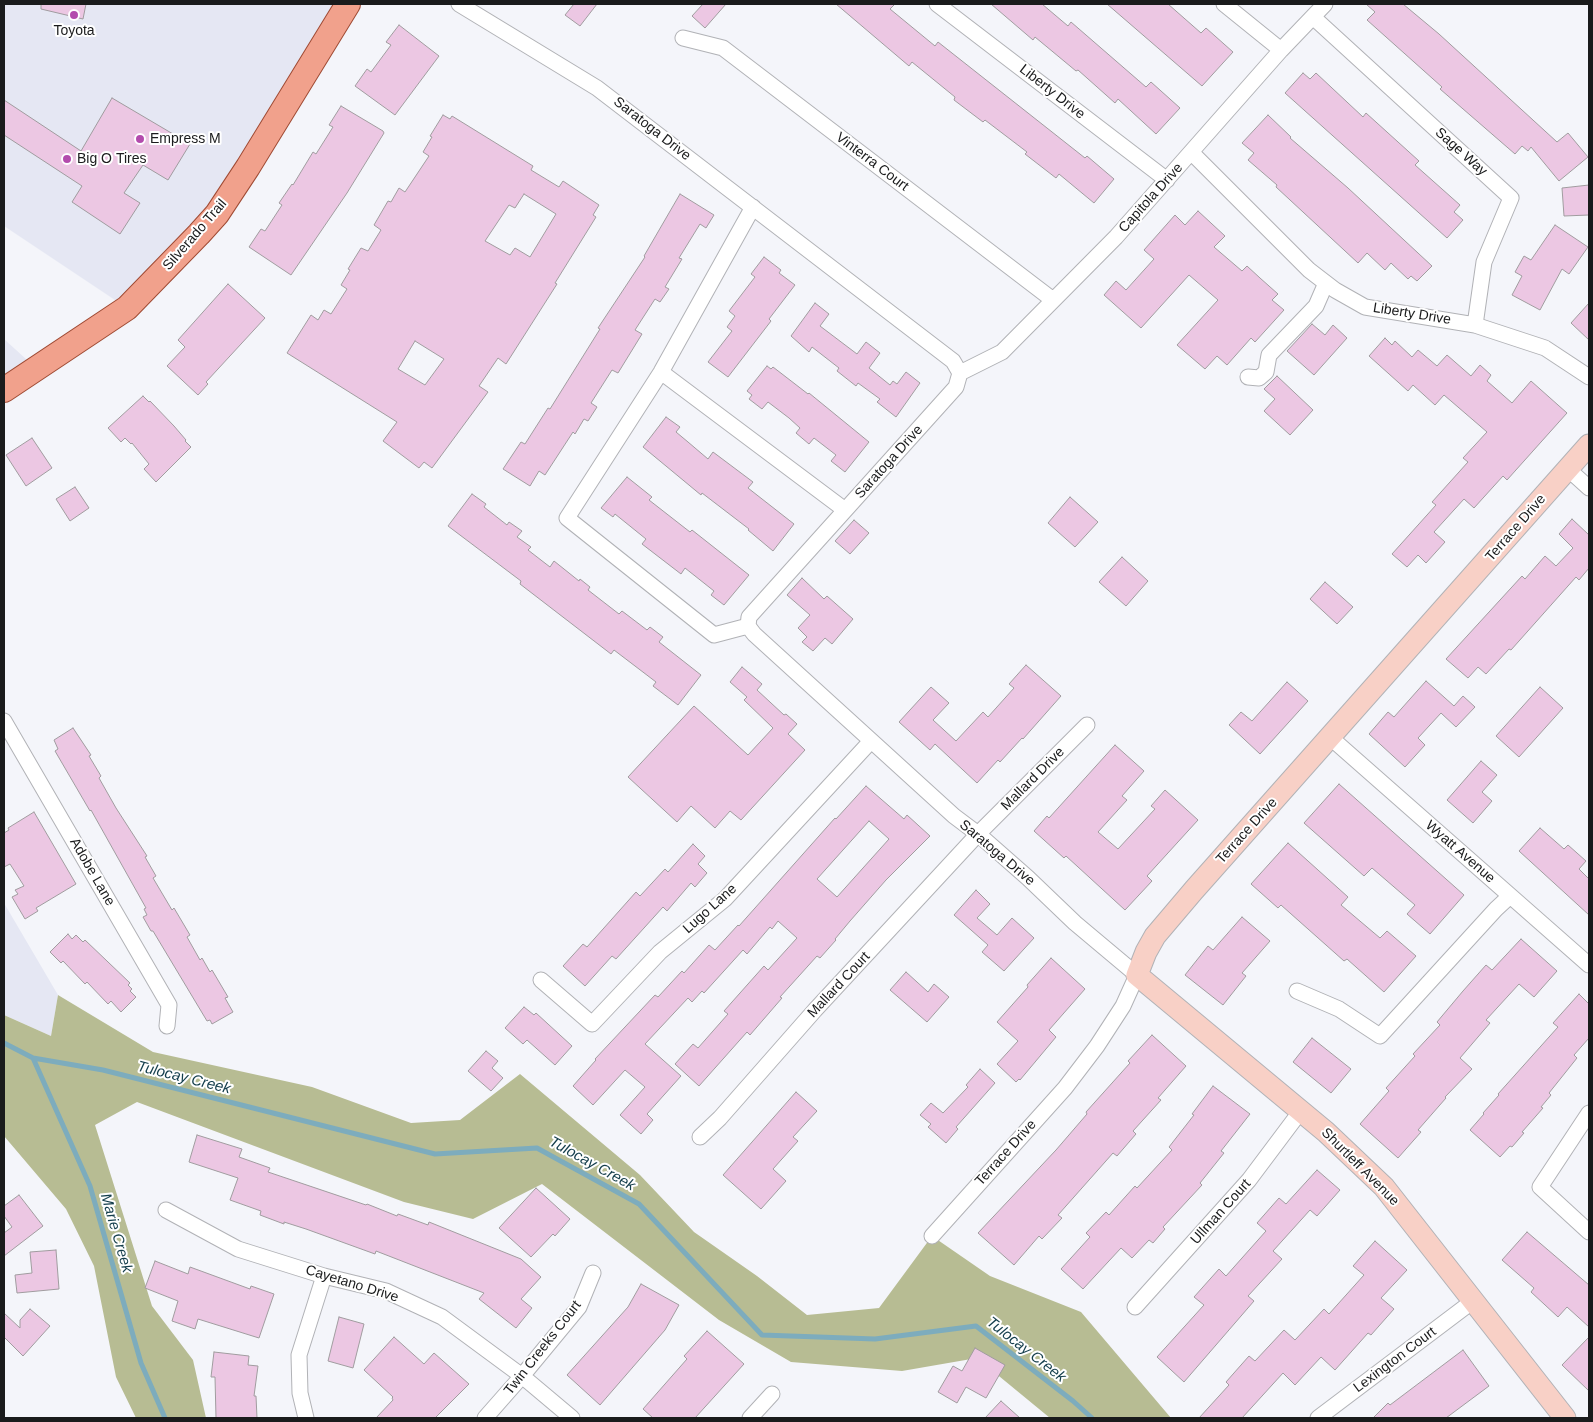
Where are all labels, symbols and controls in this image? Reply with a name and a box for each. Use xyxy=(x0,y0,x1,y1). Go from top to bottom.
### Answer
marker: Toyota xyxy=(68,9,80,21)
place label: Toyota xyxy=(53,23,95,39)
street label: Liberty Drive xyxy=(1016,61,1088,123)
street label: Saratoga Drive xyxy=(610,94,694,164)
street label: Sage Way xyxy=(1432,124,1490,180)
street label: Vinterra Court xyxy=(832,129,912,195)
place label: Empress M xyxy=(150,131,221,147)
marker: Empress M xyxy=(134,133,146,145)
place label: Big O Tires xyxy=(77,151,146,167)
marker: Big O Tires xyxy=(61,153,73,165)
street label: Capitola Drive xyxy=(1115,160,1187,236)
street label: Silverado Trail xyxy=(159,196,231,274)
street label: Liberty Drive xyxy=(1372,300,1452,328)
street label: Saratoga Drive xyxy=(852,422,926,502)
street label: Terrace Drive xyxy=(1482,491,1550,565)
street label: Mallard Drive xyxy=(998,744,1068,814)
street label: Terrace Drive xyxy=(1213,794,1281,868)
street label: Saratoga Drive xyxy=(956,817,1038,889)
street label: Wyatt Avenue xyxy=(1422,817,1498,887)
street label: Adobe Lane xyxy=(66,835,118,909)
street label: Lugo Lane xyxy=(680,881,740,937)
street label: Mallard Court xyxy=(804,949,874,1021)
water label: Tulocay Creek xyxy=(135,1058,233,1098)
street label: Terrace Drive xyxy=(972,1116,1040,1190)
street label: Shurtleff Avenue xyxy=(1318,1125,1402,1209)
water label: Tulocay Creek xyxy=(546,1133,638,1195)
street label: Ullman Court xyxy=(1187,1176,1255,1248)
water label: Marie Creek xyxy=(96,1191,136,1275)
street label: Cayetano Drive xyxy=(303,1262,401,1306)
street label: Twin Creeks Court xyxy=(501,1297,585,1399)
water label: Tulocay Creek xyxy=(983,1313,1069,1387)
street label: Lexington Court xyxy=(1350,1324,1440,1396)

